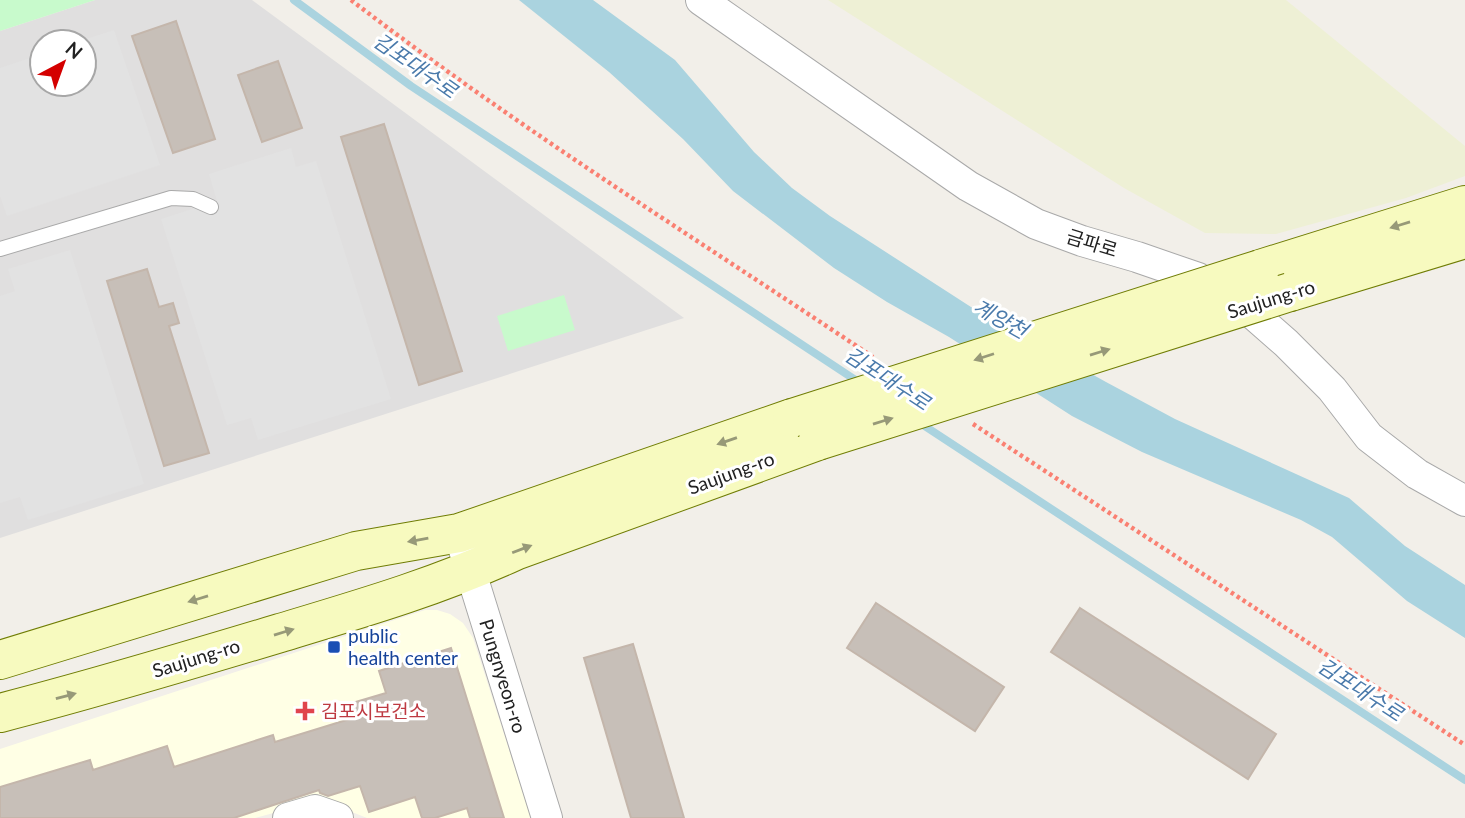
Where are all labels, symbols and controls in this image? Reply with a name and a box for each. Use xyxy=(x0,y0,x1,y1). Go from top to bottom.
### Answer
water label: 김포대수로 xyxy=(369,27,464,104)
north arrow xyxy=(28,28,98,98)
text: N xyxy=(61,36,88,63)
one-way arrow xyxy=(1389,221,1410,231)
street label: 금파로 xyxy=(1064,224,1121,261)
street label: Saujung-ro xyxy=(1224,274,1317,323)
water label: 계양천 xyxy=(969,293,1034,344)
water label: 김포대수로 xyxy=(840,341,937,415)
one-way arrow xyxy=(1089,347,1110,357)
one-way arrow xyxy=(974,352,995,362)
one-way arrow xyxy=(872,415,893,425)
one-way arrow xyxy=(717,436,738,447)
street label: Saujung-ro xyxy=(685,446,777,499)
one-way arrow xyxy=(407,535,429,546)
one-way arrow xyxy=(511,543,532,554)
one-way arrow xyxy=(188,594,209,604)
street label: Pungnyeon-ro xyxy=(475,616,532,736)
place label: public health center xyxy=(348,624,458,669)
one-way arrow xyxy=(274,626,295,636)
street label: Saujung-ro xyxy=(149,633,242,682)
marker: public health center xyxy=(326,639,342,655)
water label: 김포대수로 xyxy=(1313,652,1410,726)
one-way arrow xyxy=(55,690,77,701)
place label: 김포시보건소 xyxy=(321,699,426,722)
marker: 김포시보건소 xyxy=(295,701,315,721)

